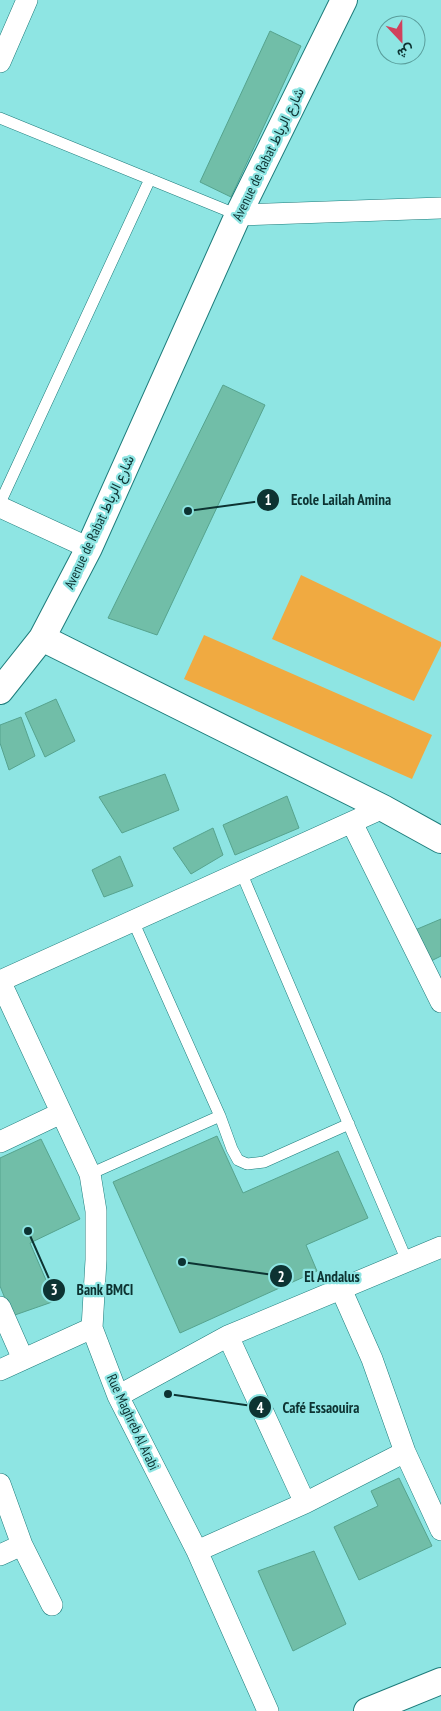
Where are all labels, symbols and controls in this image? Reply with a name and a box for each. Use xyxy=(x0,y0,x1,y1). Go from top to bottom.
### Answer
north arrow xyxy=(376,15,426,65)
text: ش xyxy=(395,41,417,64)
street label: Avenue de Rabat شارع الرباط xyxy=(228,85,310,224)
street label: Avenue de Rabat شارع الرباط xyxy=(60,452,140,593)
callout: Ecole Lailah Amina xyxy=(255,485,401,515)
text: 1 xyxy=(264,490,272,509)
text: Ecole Lailah Amina xyxy=(291,490,391,509)
callout: El Andalus xyxy=(269,1261,370,1291)
text: 2 xyxy=(277,1267,285,1286)
text: El Andalus xyxy=(304,1267,360,1286)
callout: Bank BMCI xyxy=(41,1275,144,1305)
text: 3 xyxy=(50,1280,58,1299)
text: Bank BMCI xyxy=(77,1280,133,1299)
street label: Rue Maghreb Al Arabi xyxy=(103,1371,163,1473)
callout: Café Essaouira xyxy=(247,1392,369,1422)
text: 4 xyxy=(256,1398,264,1417)
text: Café Essaouira xyxy=(283,1398,359,1417)

